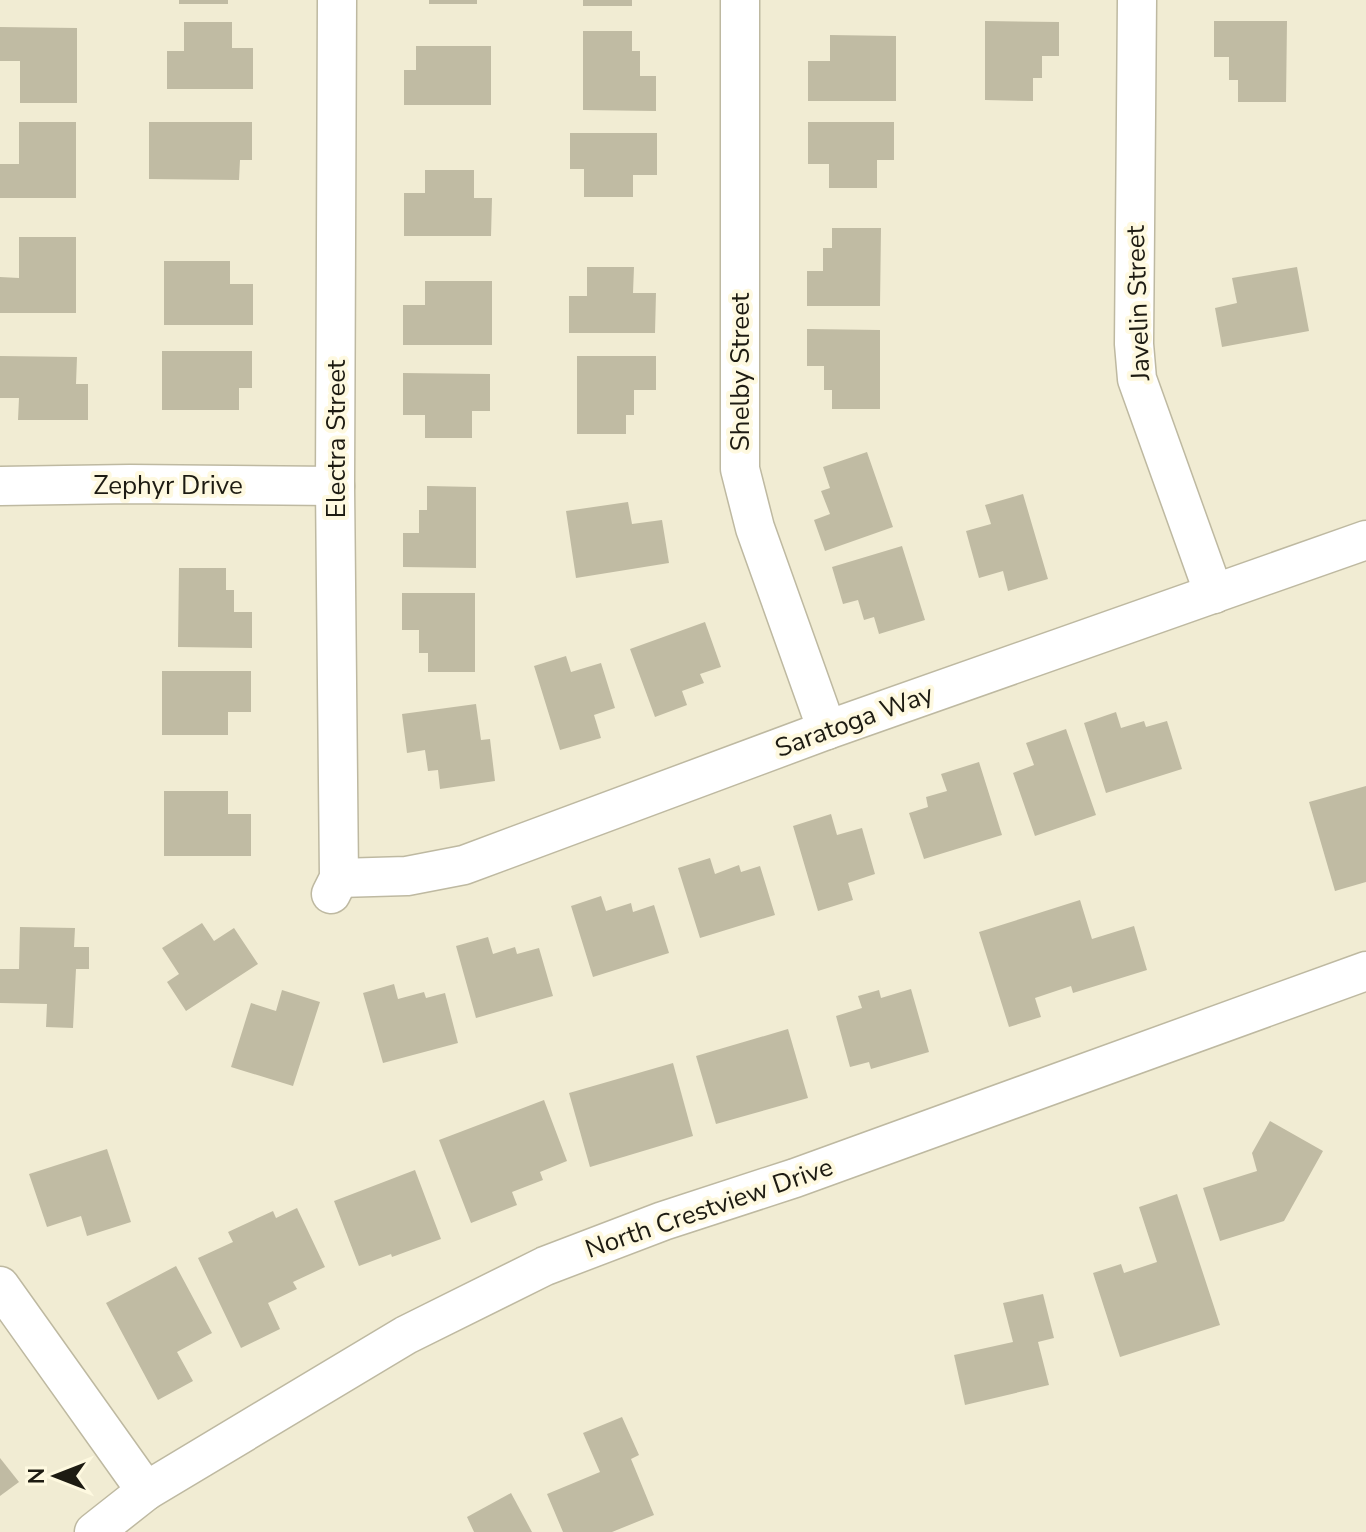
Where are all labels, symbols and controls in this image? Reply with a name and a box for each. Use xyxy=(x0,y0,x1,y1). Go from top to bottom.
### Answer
street label: Javelin Street xyxy=(1118,224,1158,382)
street label: Shelby Street xyxy=(723,292,758,451)
street label: Electra Street xyxy=(319,359,354,518)
street label: Zephyr Drive xyxy=(93,468,243,503)
street label: Saratoga Way xyxy=(770,676,939,766)
street label: North Crestview Drive xyxy=(581,1149,837,1267)
north arrow xyxy=(16,1436,96,1516)
text: N xyxy=(22,1468,52,1484)

